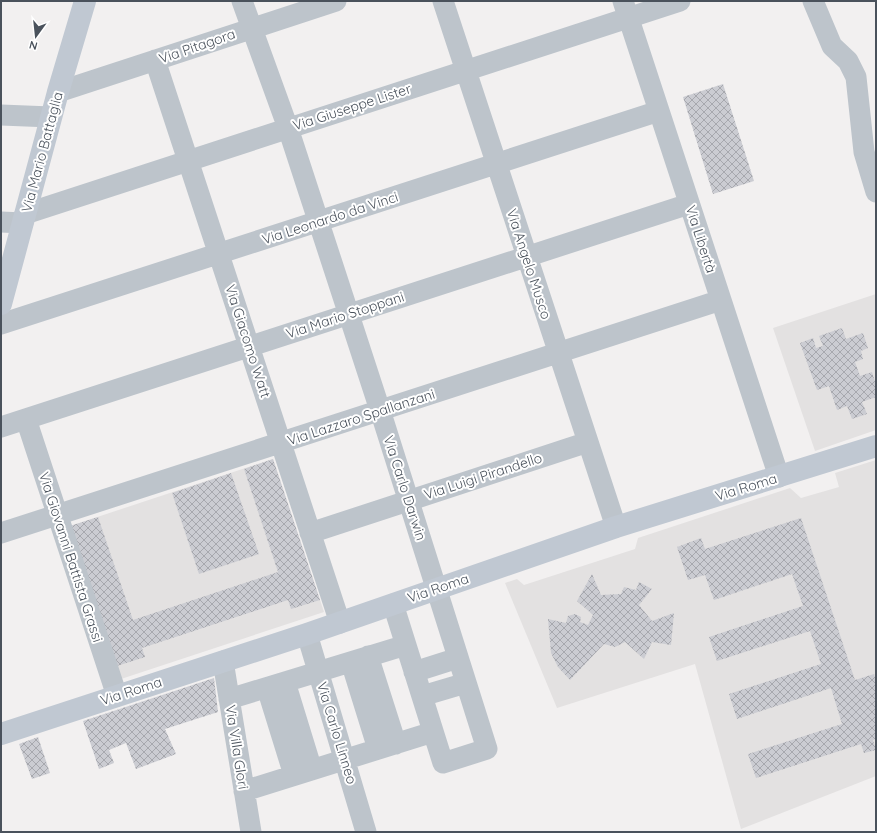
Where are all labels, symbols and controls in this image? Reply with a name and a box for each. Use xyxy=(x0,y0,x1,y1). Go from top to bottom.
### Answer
north arrow xyxy=(16,16,56,56)
street label: Via Pitagora xyxy=(156,24,238,68)
text: N xyxy=(28,38,39,53)
street label: Via Giuseppe Lister xyxy=(291,79,414,135)
street label: Via Mario Battaglia xyxy=(17,90,67,214)
street label: Via Leonardo da Vinci xyxy=(260,187,400,249)
street label: Via Libertà xyxy=(682,203,720,275)
street label: Via Angelo Musco xyxy=(503,206,555,322)
street label: Via Giacomo Watt xyxy=(221,282,275,400)
street label: Via Mario Stoppani xyxy=(284,287,406,343)
street label: Via Lazzaro Spallanzani xyxy=(285,385,437,449)
street label: Via Carlo Darwin xyxy=(380,433,430,543)
street label: Via Luigi Pirandello xyxy=(422,448,544,504)
street label: Via Roma xyxy=(713,469,779,505)
street label: Via Giovanni Battista Grassi xyxy=(35,470,107,644)
street label: Via Roma xyxy=(405,569,471,607)
street label: Via Roma xyxy=(98,673,164,709)
street label: Via Carlo Linneo xyxy=(313,680,361,786)
street label: Via Villa Glori xyxy=(221,703,253,791)

